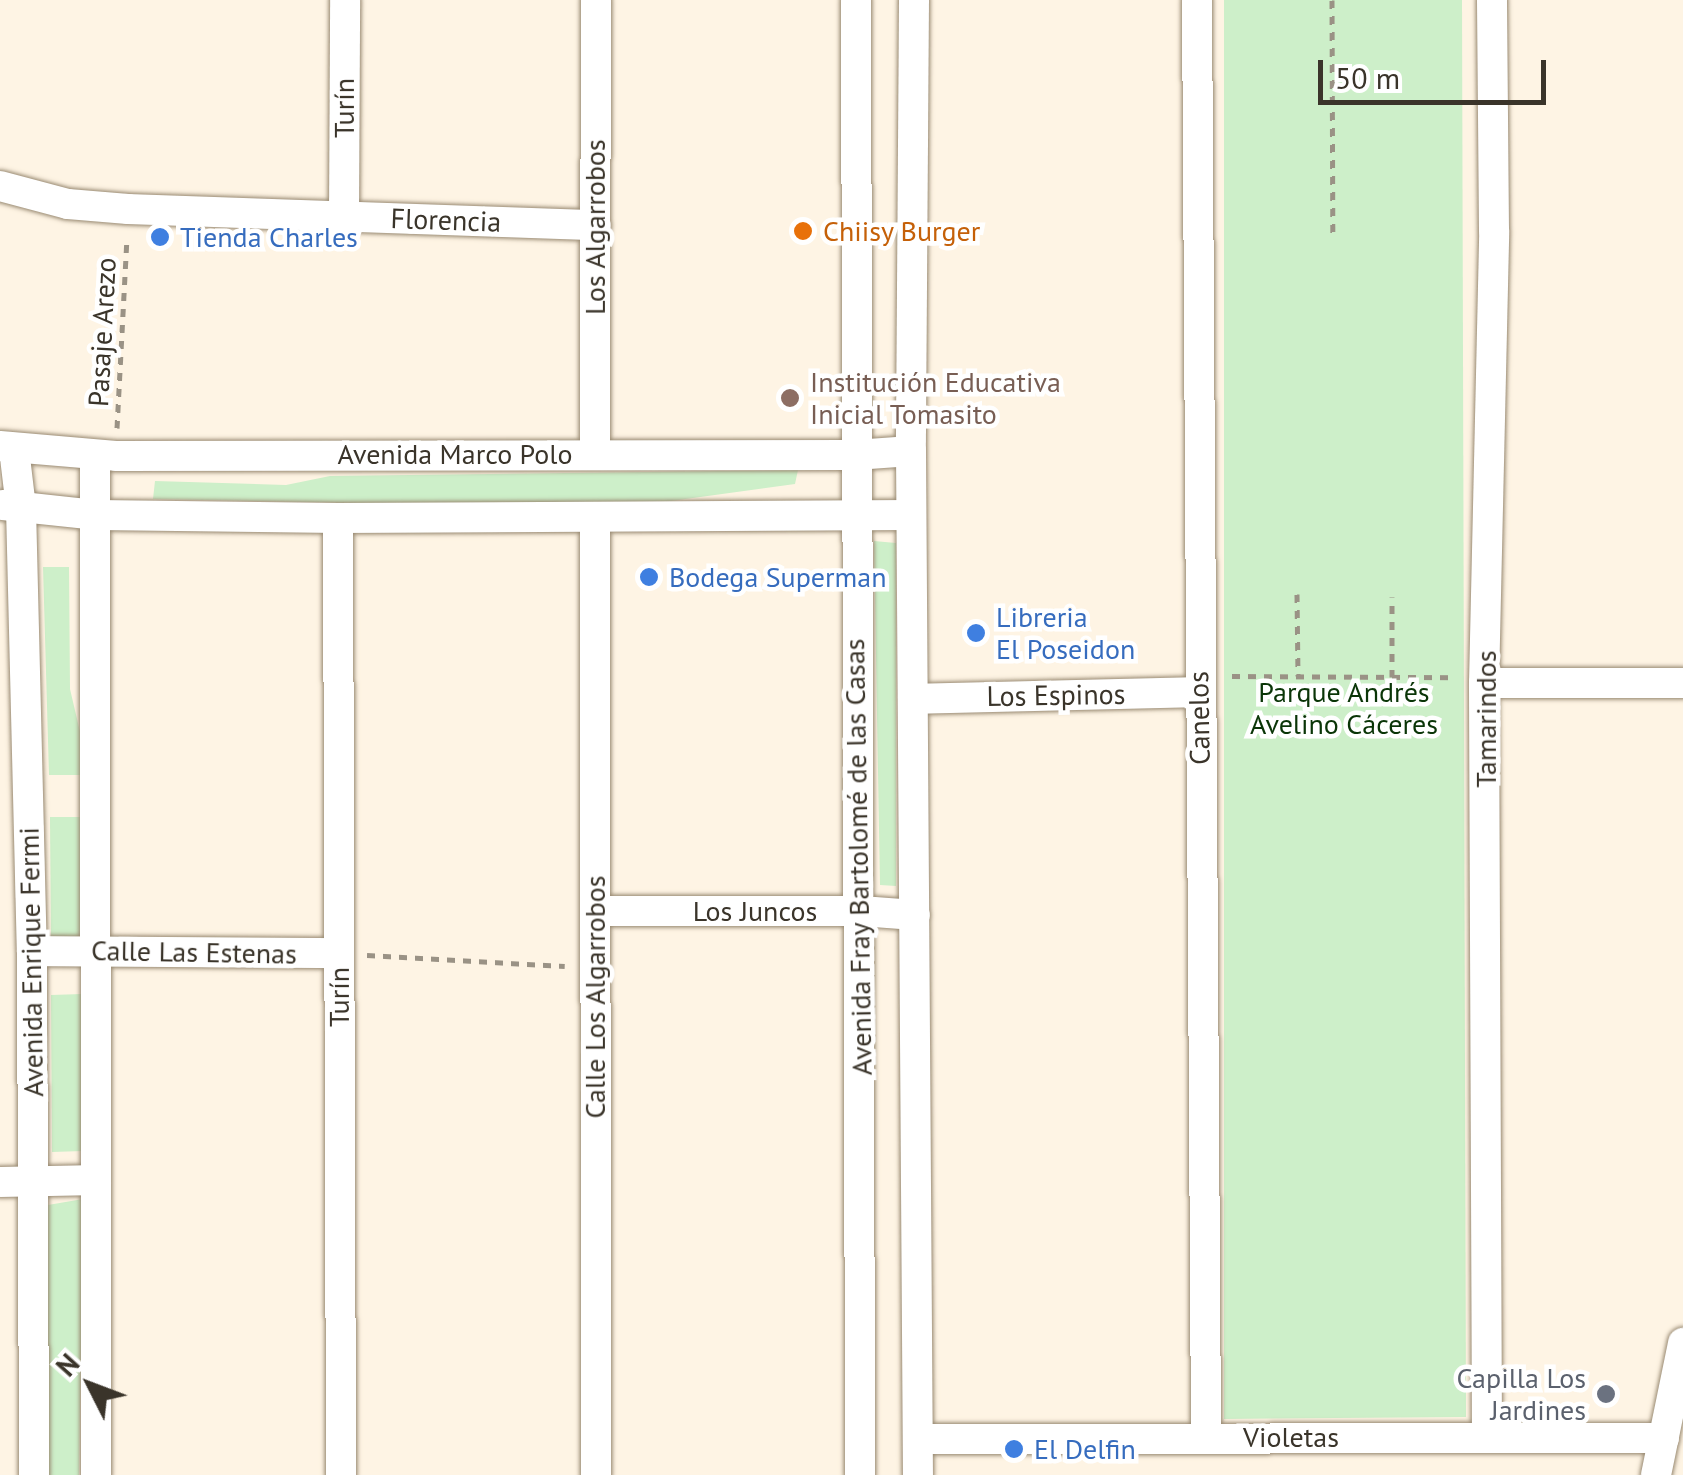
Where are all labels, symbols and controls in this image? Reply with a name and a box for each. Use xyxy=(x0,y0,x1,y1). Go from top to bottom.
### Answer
scale bar xyxy=(1323,40,1550,102)
text: 50 m xyxy=(1335,58,1400,97)
street label: Turín xyxy=(327,78,361,138)
street label: Los Algarrobos xyxy=(578,139,612,315)
street label: Florencia xyxy=(390,201,502,239)
place label: Chiisy Burger xyxy=(823,214,981,248)
place label: Tienda Charles xyxy=(180,220,358,254)
marker: Chiisy Burger xyxy=(792,220,814,242)
marker: Tienda Charles xyxy=(149,226,171,248)
street label: Pasaje Arezo xyxy=(81,256,123,408)
place label: Institución Educativa Inicial Tomasito xyxy=(810,365,1061,431)
marker: Institución Educativa Inicial Tomasito xyxy=(779,387,801,409)
street label: Avenida Marco Polo xyxy=(338,437,572,471)
place label: Bodega Superman xyxy=(669,560,887,594)
marker: Bodega Superman xyxy=(638,566,660,588)
place label: Libreria El Poseidon xyxy=(996,600,1135,666)
marker: Libreria El Poseidon xyxy=(965,622,987,644)
street label: Avenida Fray Bartolomé de las Casas xyxy=(837,638,879,1076)
street label: Tamarindos xyxy=(1469,650,1503,788)
street label: Canelos xyxy=(1181,671,1217,765)
park label: Parque Andrés Avelino Cáceres xyxy=(1250,675,1438,741)
street label: Los Espinos xyxy=(986,677,1126,713)
street label: Avenida Enrique Fermi xyxy=(12,827,50,1097)
street label: Calle Los Algarrobos xyxy=(578,875,612,1119)
street label: Los Juncos xyxy=(693,894,817,928)
street label: Calle Las Estenas xyxy=(91,933,297,971)
street label: Turín xyxy=(322,967,356,1027)
north arrow xyxy=(40,1335,140,1435)
text: N xyxy=(47,1345,87,1384)
place label: Capilla Los Jardines xyxy=(1457,1361,1586,1427)
marker: Capilla Los Jardines xyxy=(1595,1383,1617,1405)
street label: Violetas xyxy=(1243,1420,1339,1454)
place label: El Delfin xyxy=(1034,1432,1136,1466)
marker: El Delfin xyxy=(1003,1438,1025,1460)

